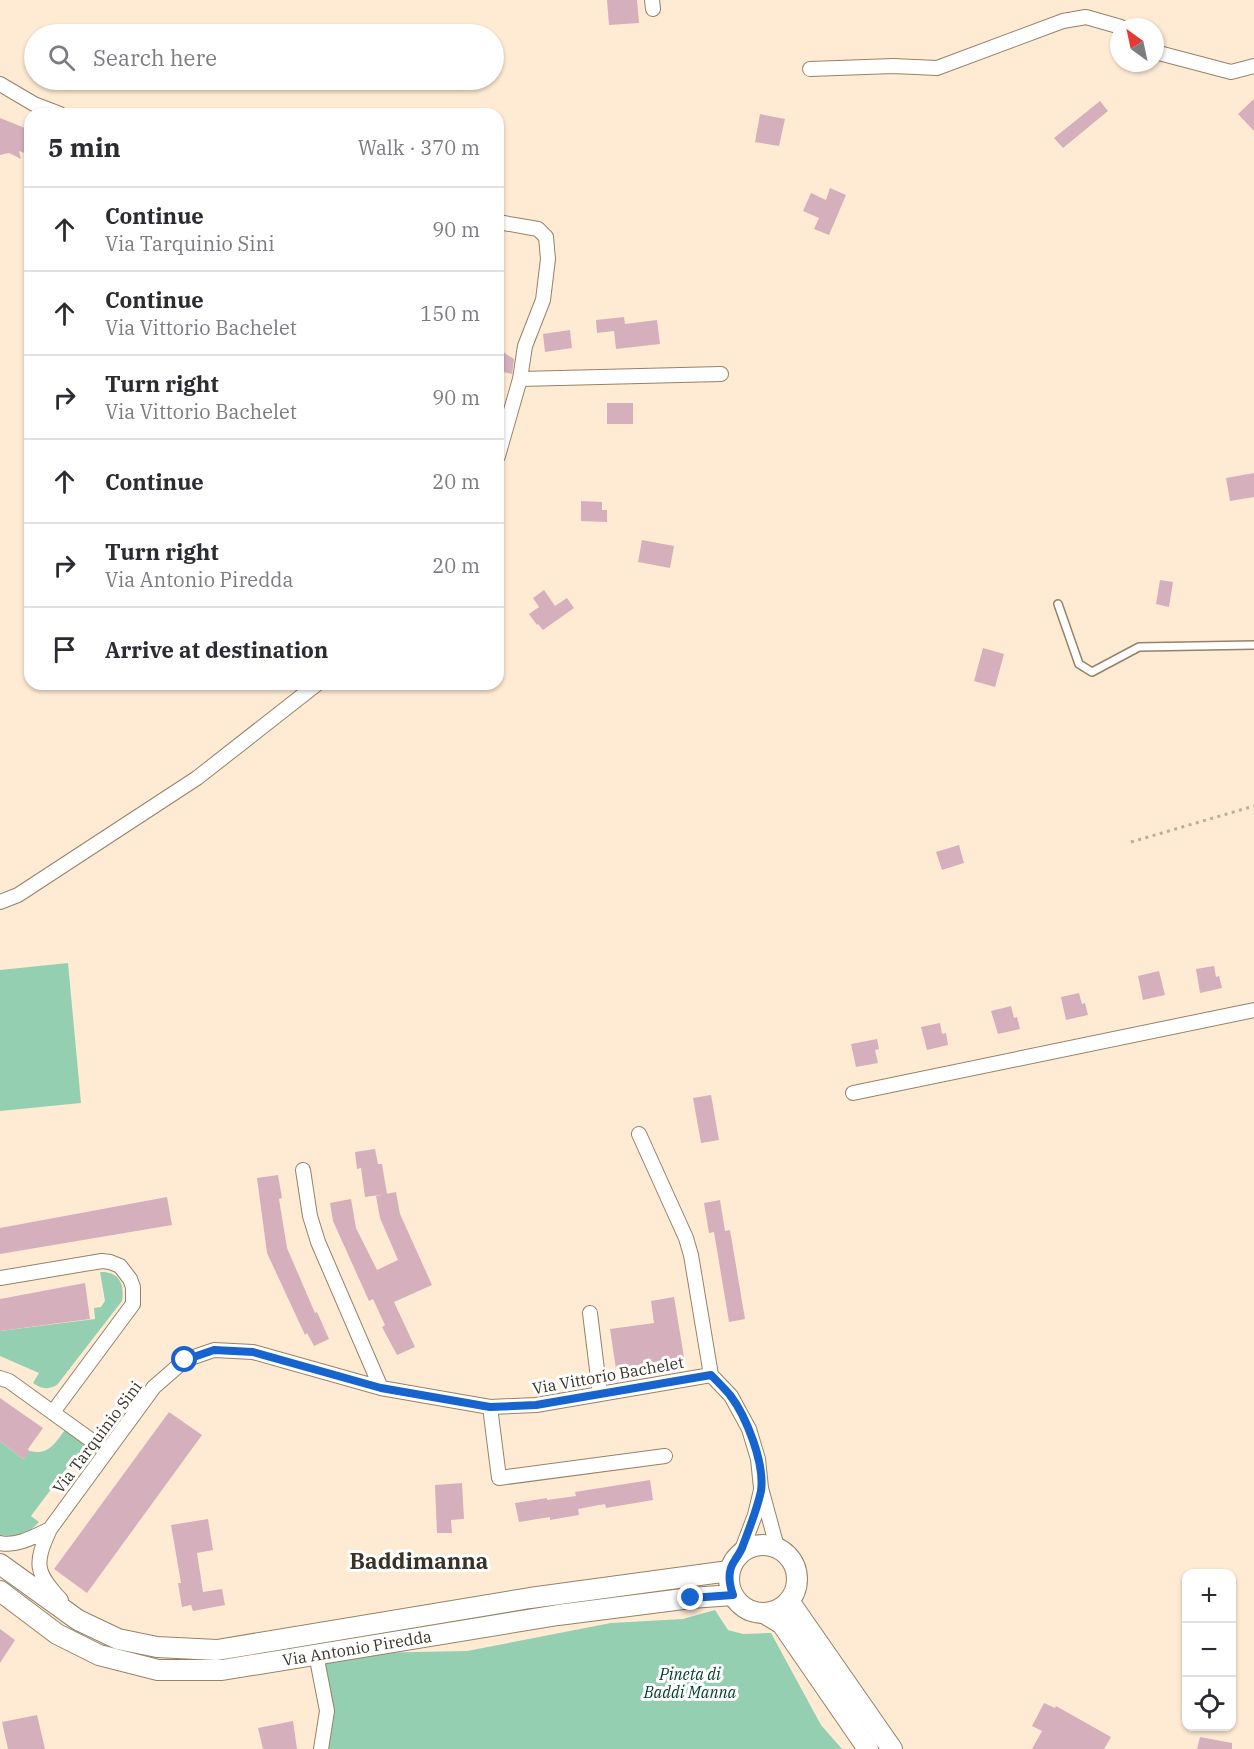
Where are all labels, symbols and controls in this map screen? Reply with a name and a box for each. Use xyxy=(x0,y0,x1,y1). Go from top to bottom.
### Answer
north arrow xyxy=(1110,18,1164,72)
search box xyxy=(24,24,504,90)
icon: search xyxy=(45,41,78,74)
text: Search here xyxy=(93,43,217,72)
text: 5 min xyxy=(48,130,121,164)
text: Walk · 370 m xyxy=(358,134,480,161)
text: Continue xyxy=(105,201,204,230)
icon: ahead xyxy=(48,213,81,246)
text: 90 m xyxy=(432,216,480,243)
text: Via Tarquinio Sini xyxy=(105,230,275,257)
text: Continue xyxy=(105,285,204,314)
icon: ahead xyxy=(48,297,81,330)
text: 150 m xyxy=(420,300,480,327)
text: Via Vittorio Bachelet xyxy=(105,314,297,341)
text: Turn right xyxy=(105,369,219,398)
icon: right xyxy=(48,381,81,414)
text: 90 m xyxy=(432,384,480,411)
text: Via Vittorio Bachelet xyxy=(105,398,297,425)
icon: ahead xyxy=(48,465,81,498)
text: Continue xyxy=(105,467,204,496)
text: 20 m xyxy=(432,468,480,495)
text: Turn right xyxy=(105,537,219,566)
icon: right xyxy=(48,549,81,582)
text: 20 m xyxy=(432,552,480,579)
text: Via Antonio Piredda xyxy=(105,566,293,593)
icon: arrive xyxy=(48,633,81,666)
text: Arrive at destination xyxy=(105,635,328,664)
route start xyxy=(171,1346,197,1372)
street label: Via Vittorio Bachelet xyxy=(531,1352,686,1398)
street label: Via Tarquinio Sini xyxy=(48,1377,146,1497)
district label: Baddimanna xyxy=(350,1546,488,1575)
map controls xyxy=(1182,1569,1236,1731)
button: + xyxy=(1182,1569,1236,1623)
route end xyxy=(677,1584,703,1610)
button: − xyxy=(1182,1623,1236,1677)
street label: Via Antonio Piredda xyxy=(281,1626,433,1670)
park label: Pineta di Baddi Manna xyxy=(643,1664,737,1702)
button: locate xyxy=(1182,1677,1236,1731)

